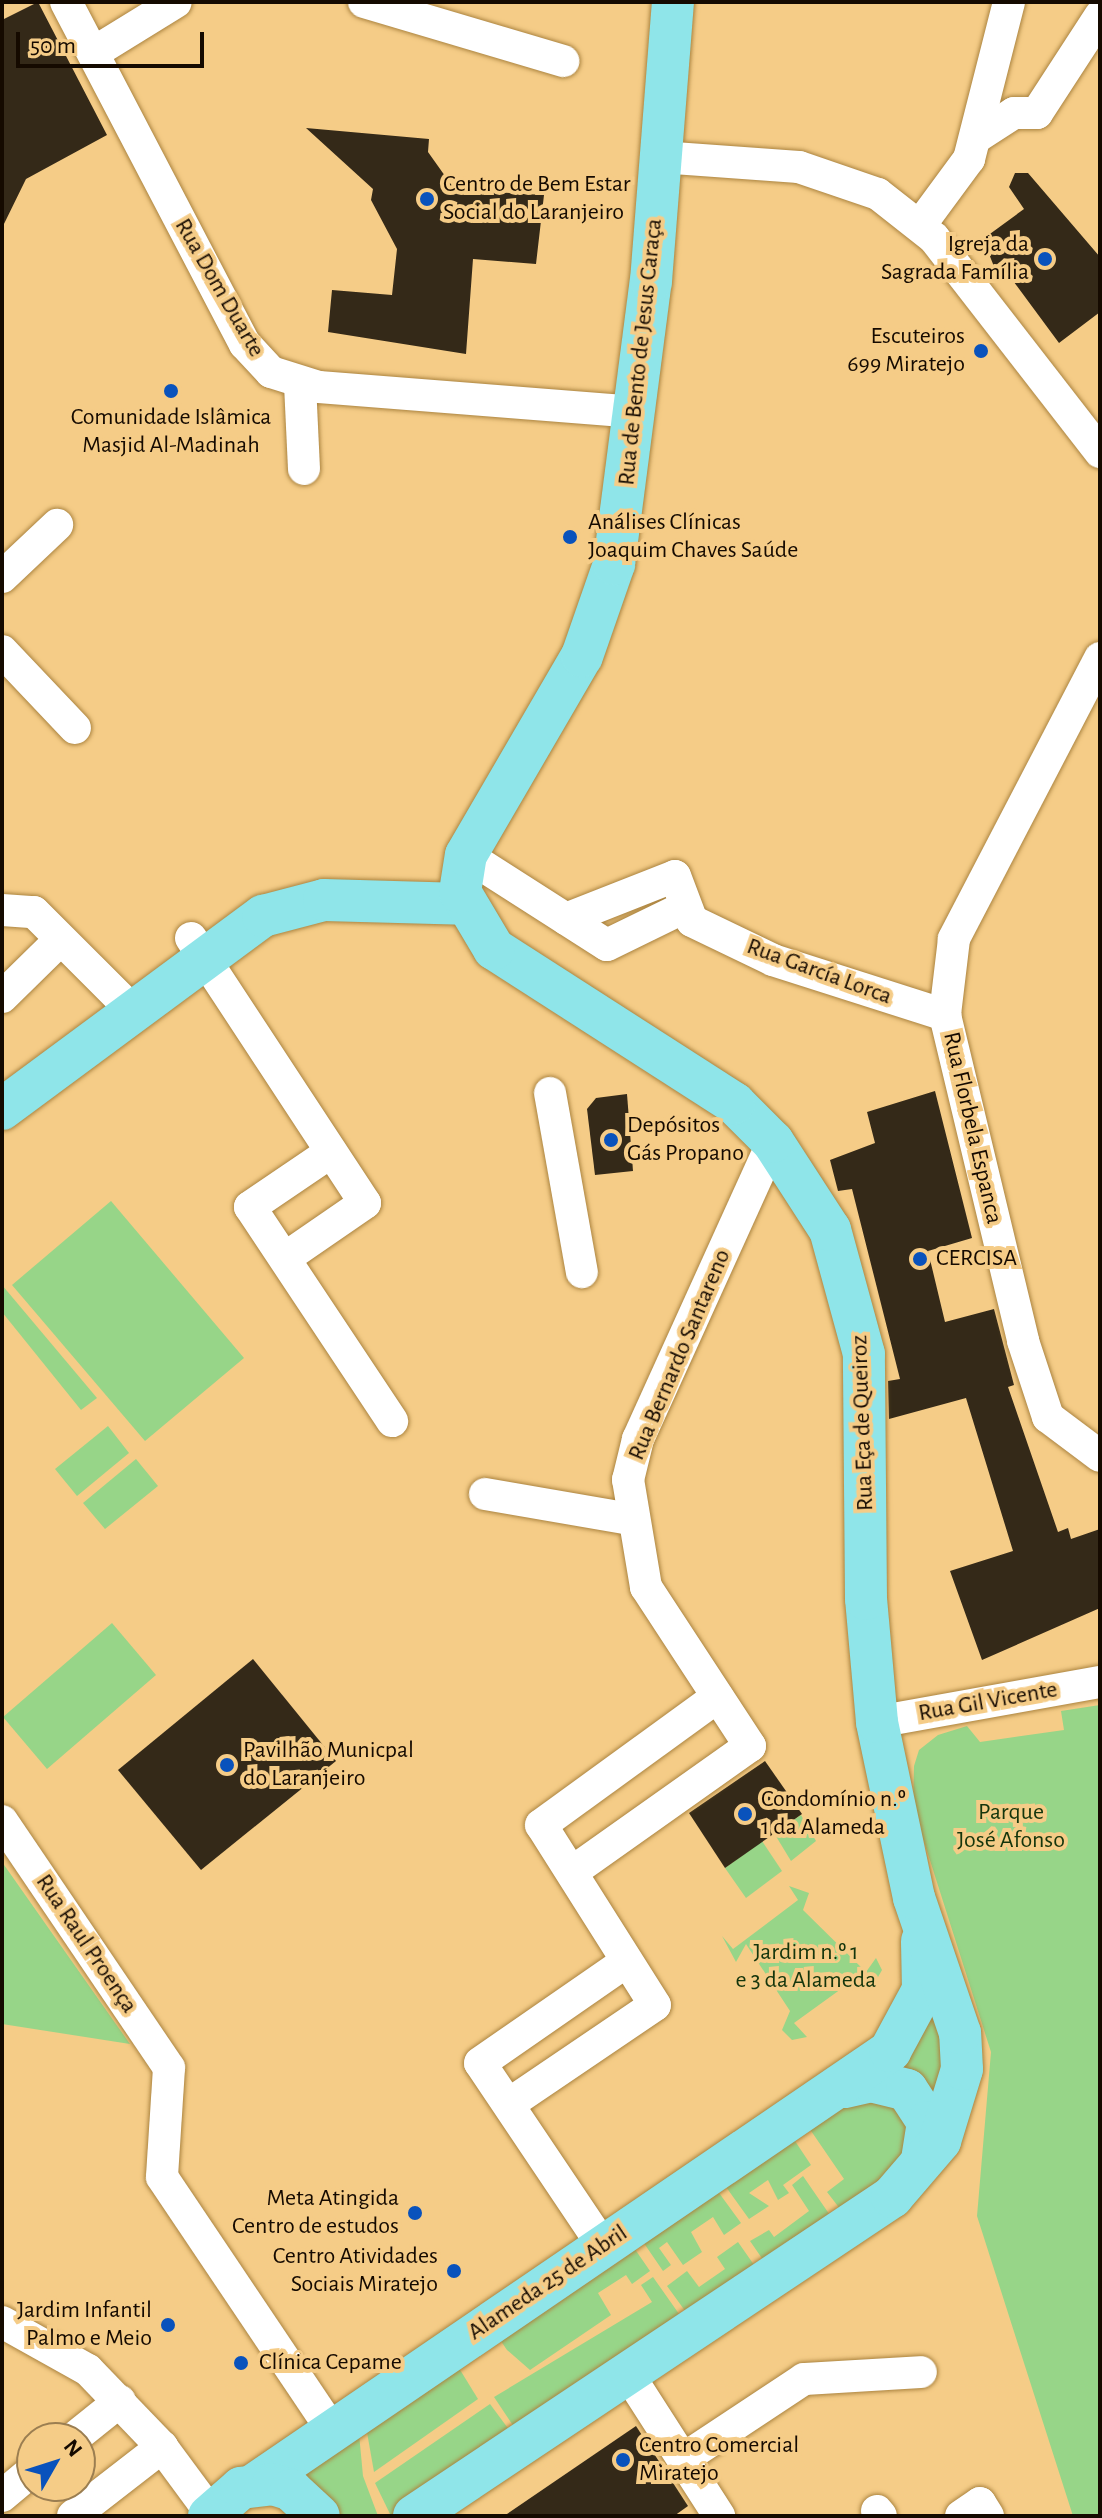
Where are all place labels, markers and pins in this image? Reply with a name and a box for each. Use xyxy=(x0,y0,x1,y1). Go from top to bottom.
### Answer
place label: Centro de Bem Estar Social do Laranjeiro xyxy=(443,171,631,227)
marker: Centro de Bem Estar Social do Laranjeiro xyxy=(418,190,436,208)
place label: Igreja da Sagrada Família xyxy=(881,231,1029,287)
marker: Igreja da Sagrada Família xyxy=(1036,250,1054,268)
place label: Escuteiros 699 Miratejo xyxy=(847,323,965,379)
marker: Escuteiros 699 Miratejo xyxy=(972,342,990,360)
marker: Comunidade Islâmica Masjid Al-Madinah xyxy=(162,382,180,400)
place label: Comunidade Islâmica Masjid Al-Madinah xyxy=(71,404,271,460)
place label: Análises Clínicas Joaquim Chaves Saúde xyxy=(588,509,798,565)
marker: Análises Clínicas Joaquim Chaves Saúde xyxy=(559,526,581,548)
place label: Depósitos Gás Propano xyxy=(627,1112,744,1168)
marker: Depósitos Gás Propano xyxy=(602,1131,620,1149)
place label: CERCISA xyxy=(936,1245,1017,1273)
marker: CERCISA xyxy=(911,1250,929,1268)
place label: Pavilhão Municpal do Laranjeiro xyxy=(243,1737,414,1793)
marker: Pavilhão Municpal do Laranjeiro xyxy=(218,1756,236,1774)
place label: Condomínio n.º 1 da Alameda xyxy=(761,1786,906,1842)
marker: Condomínio n.º 1 da Alameda xyxy=(736,1805,754,1823)
place label: Meta Atingida Centro de estudos xyxy=(232,2185,399,2241)
marker: Meta Atingida Centro de estudos xyxy=(406,2204,424,2222)
place label: Centro Atividades Sociais Miratejo xyxy=(273,2243,438,2299)
marker: Centro Atividades Sociais Miratejo xyxy=(445,2262,463,2280)
place label: Jardim Infantil Palmo e Meio xyxy=(17,2297,152,2353)
marker: Jardim Infantil Palmo e Meio xyxy=(159,2316,177,2334)
place label: Clínica Cepame xyxy=(259,2349,402,2377)
marker: Clínica Cepame xyxy=(230,2352,252,2374)
place label: Centro Comercial Miratejo xyxy=(639,2432,799,2488)
marker: Centro Comercial Miratejo xyxy=(614,2451,632,2469)

